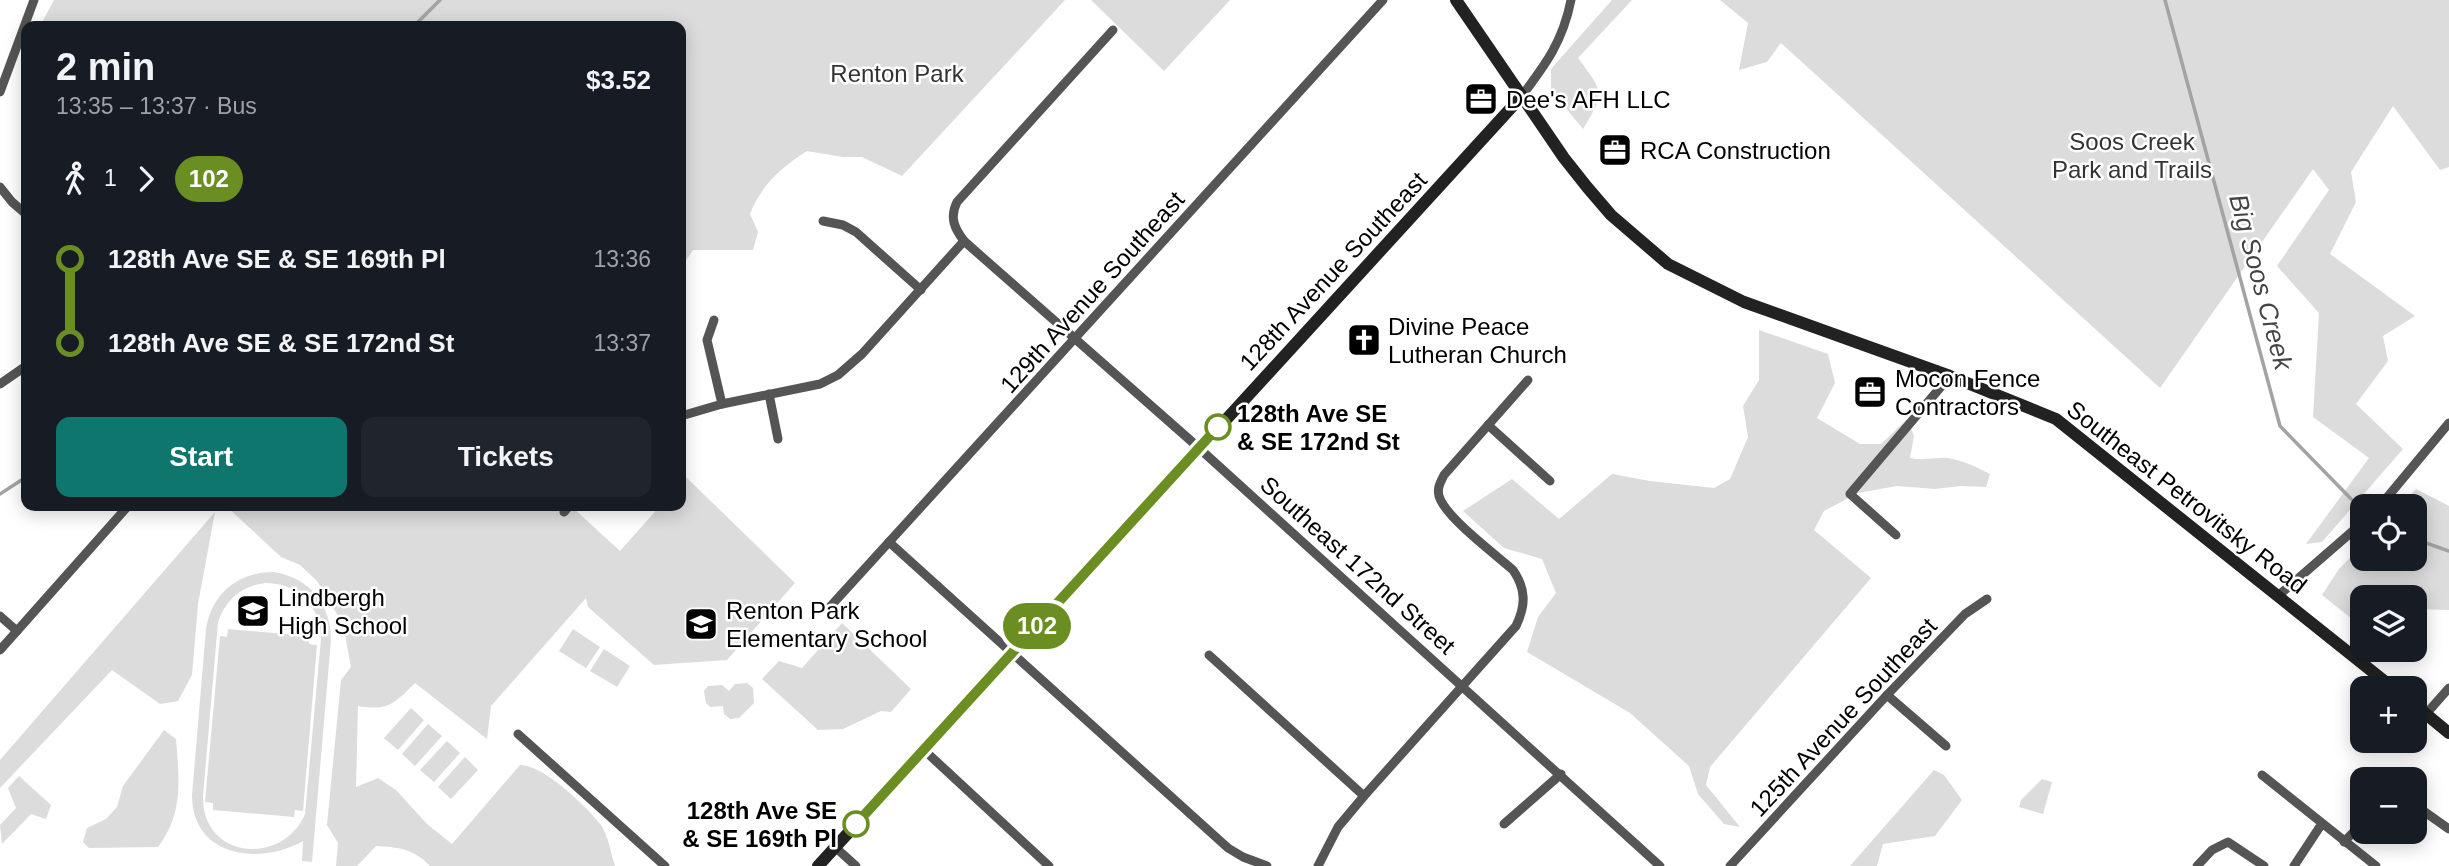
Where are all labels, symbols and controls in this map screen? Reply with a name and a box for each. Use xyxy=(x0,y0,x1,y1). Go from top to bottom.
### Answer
text: 2 min xyxy=(56,46,155,88)
park label: Renton Park xyxy=(830,60,965,87)
text: $3.52 xyxy=(586,65,651,95)
office icon: Dee's AFH LLC xyxy=(1462,80,1500,118)
place label: Dee's AFH LLC xyxy=(1506,86,1671,113)
text: 13:35 – 13:37 · Bus xyxy=(56,93,257,119)
park label: Soos Creek Park and Trails xyxy=(2052,128,2212,183)
office icon: RCA Construction xyxy=(1596,131,1634,169)
place label: RCA Construction xyxy=(1640,137,1831,164)
icon: walk xyxy=(56,160,94,198)
icon: forward xyxy=(127,160,165,198)
text: 1 xyxy=(104,165,117,191)
text: 102 xyxy=(189,165,229,192)
street label: 128th Avenue Southeast xyxy=(1234,166,1432,376)
street label: 129th Avenue Southeast xyxy=(995,186,1190,398)
water label: Big Soos Creek xyxy=(2223,191,2299,375)
text: 128th Ave SE & SE 169th Pl xyxy=(108,244,446,274)
text: 13:36 xyxy=(593,246,651,272)
place label: Divine Peace Lutheran Church xyxy=(1388,313,1567,368)
church icon: Divine Peace Lutheran Church xyxy=(1345,321,1383,359)
text: 128th Ave SE & SE 172nd St xyxy=(108,328,454,358)
text: 13:37 xyxy=(593,330,651,356)
place label: Mocon Fence Contractors xyxy=(1895,365,2040,420)
office icon: Mocon Fence Contractors xyxy=(1851,373,1889,411)
street label: Southeast Petrovitsky Road xyxy=(2062,395,2312,599)
place label: 128th Ave SE & SE 172nd St xyxy=(1237,400,1400,455)
marker: 128th Ave SE & SE 172nd St xyxy=(1205,414,1231,440)
button: Start xyxy=(56,417,347,497)
button: Tickets xyxy=(361,417,651,497)
street label: Southeast 172nd Street xyxy=(1255,471,1461,660)
map controls xyxy=(2350,494,2427,844)
button: locate xyxy=(2350,494,2427,571)
place label: Lindbergh High School xyxy=(278,584,407,639)
button: layers xyxy=(2350,585,2427,662)
school or university icon: Lindbergh High School xyxy=(234,592,272,630)
place label: Renton Park Elementary School xyxy=(726,597,927,652)
line badge: 102 xyxy=(997,603,1077,649)
school or university icon: Renton Park Elementary School xyxy=(682,605,720,643)
text: 102 xyxy=(1017,612,1057,639)
street label: 125th Avenue Southeast xyxy=(1744,612,1942,822)
button: + xyxy=(2350,676,2427,753)
button: − xyxy=(2350,767,2427,844)
place label: 128th Ave SE & SE 169th Pl xyxy=(682,797,837,852)
marker: 128th Ave SE & SE 169th Pl xyxy=(843,811,869,837)

